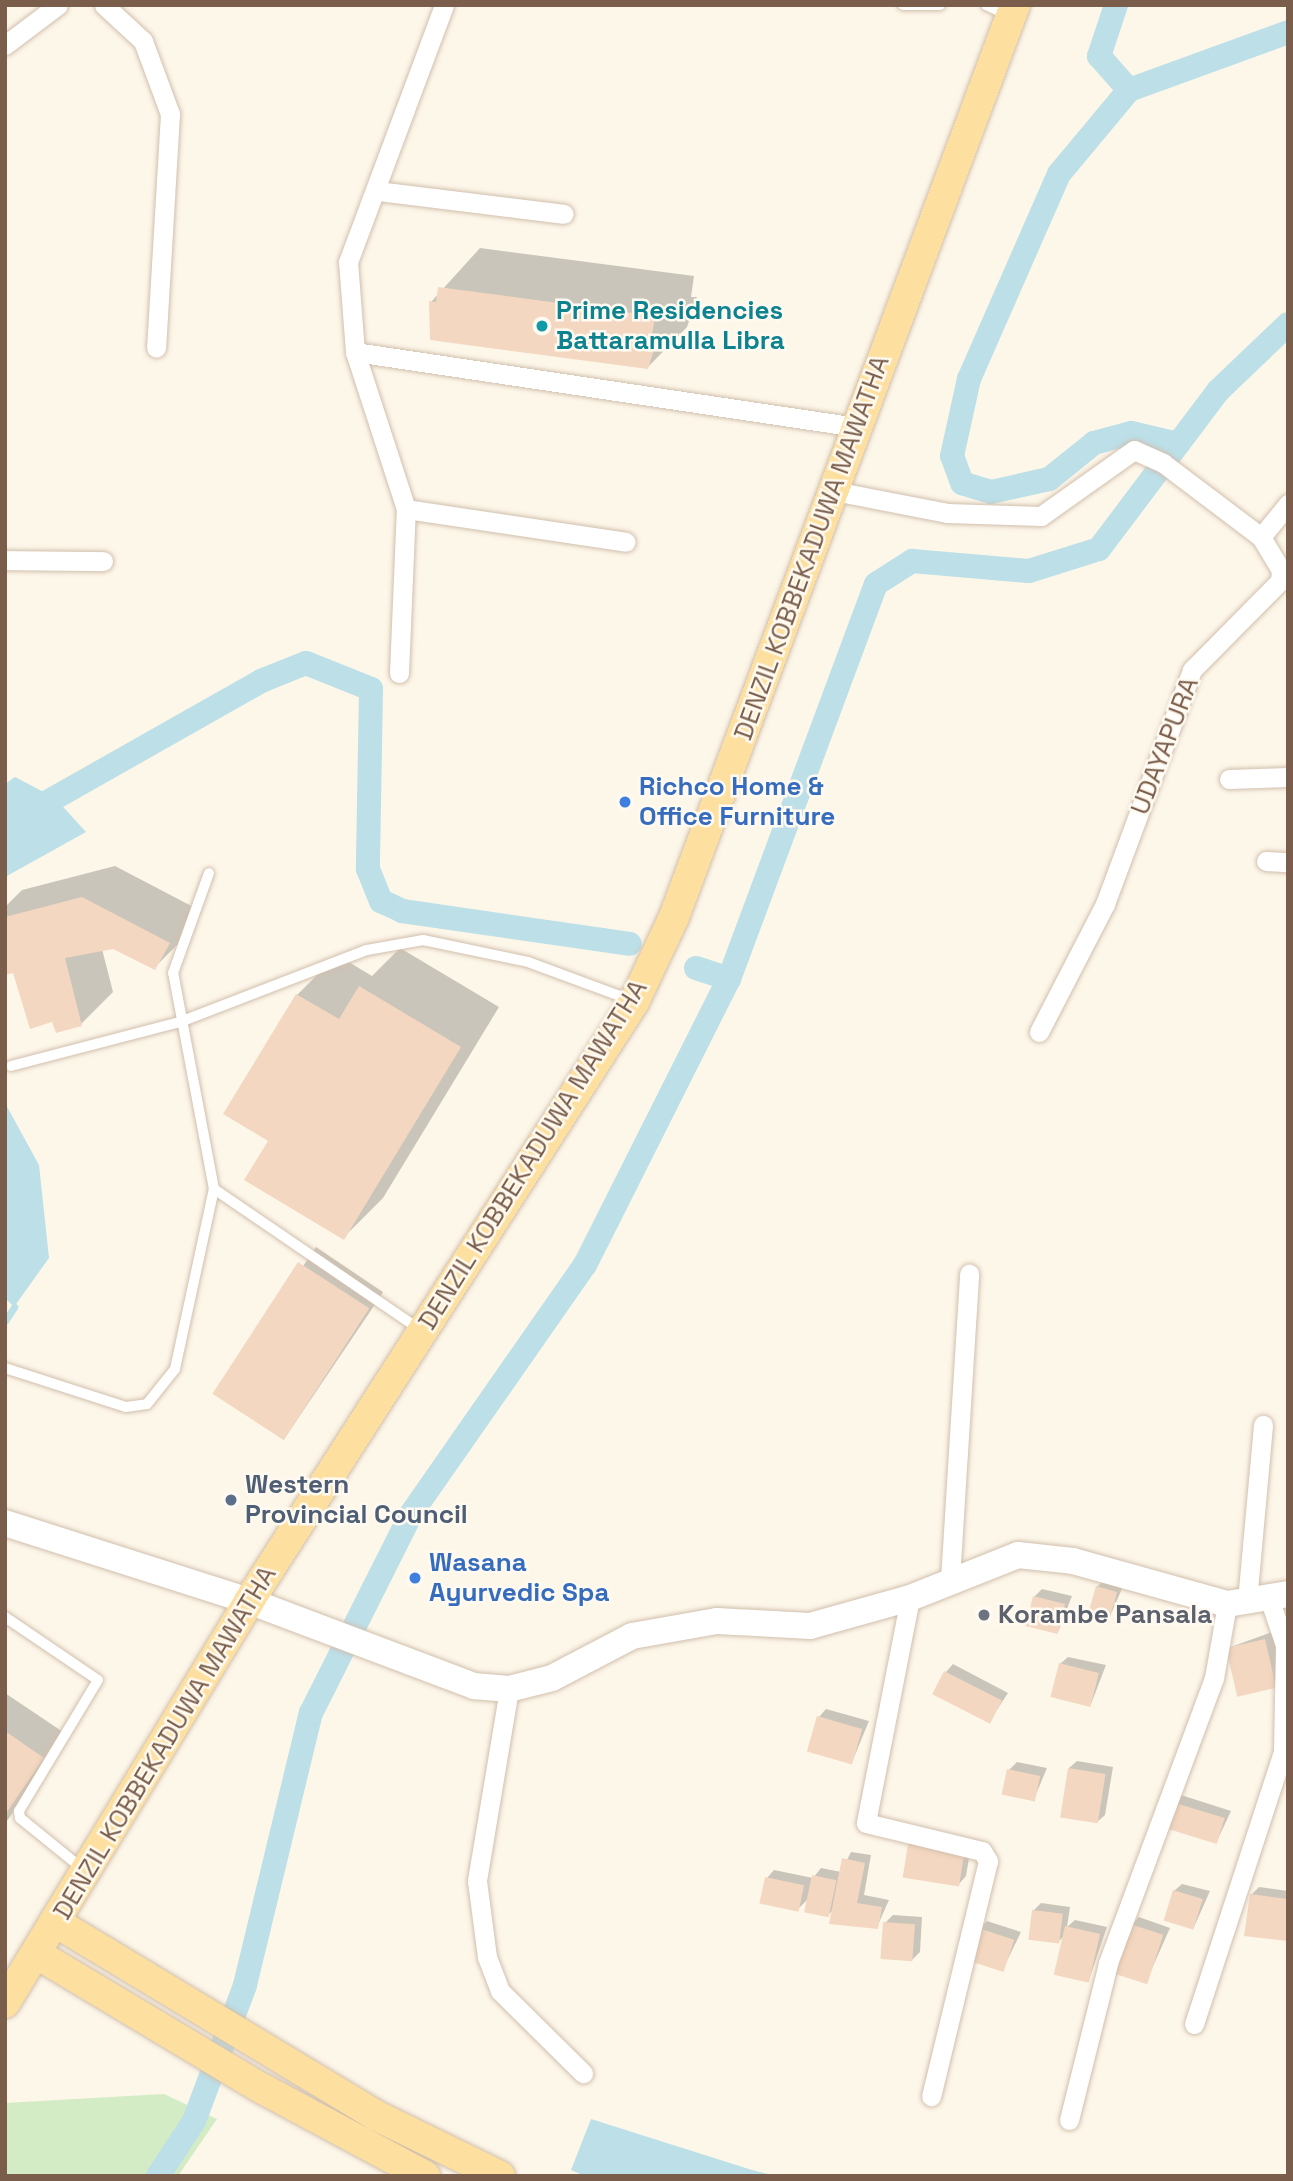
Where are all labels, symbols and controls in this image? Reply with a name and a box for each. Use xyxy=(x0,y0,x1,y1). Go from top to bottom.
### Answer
place label: Prime Residencies Battaramulla Libra xyxy=(556,295,785,356)
marker: Prime Residencies Battaramulla Libra xyxy=(534,318,550,334)
street label: DENZIL KOBBEKADUWA MAWATHA xyxy=(728,351,896,745)
street label: UDAYAPURA xyxy=(1125,673,1205,819)
place label: Richco Home & Office Furniture xyxy=(639,771,835,832)
marker: Richco Home & Office Furniture xyxy=(617,794,633,810)
street label: DENZIL KOBBEKADUWA MAWATHA xyxy=(412,974,654,1336)
place label: Western Provincial Council xyxy=(245,1469,468,1530)
marker: Western Provincial Council xyxy=(223,1492,239,1508)
place label: Wasana Ayurvedic Spa xyxy=(429,1547,609,1608)
street label: DENZIL KOBBEKADUWA MAWATHA xyxy=(47,1560,283,1926)
marker: Wasana Ayurvedic Spa xyxy=(407,1570,423,1586)
place label: Korambe Pansala xyxy=(998,1599,1212,1631)
marker: Korambe Pansala xyxy=(976,1607,992,1623)

